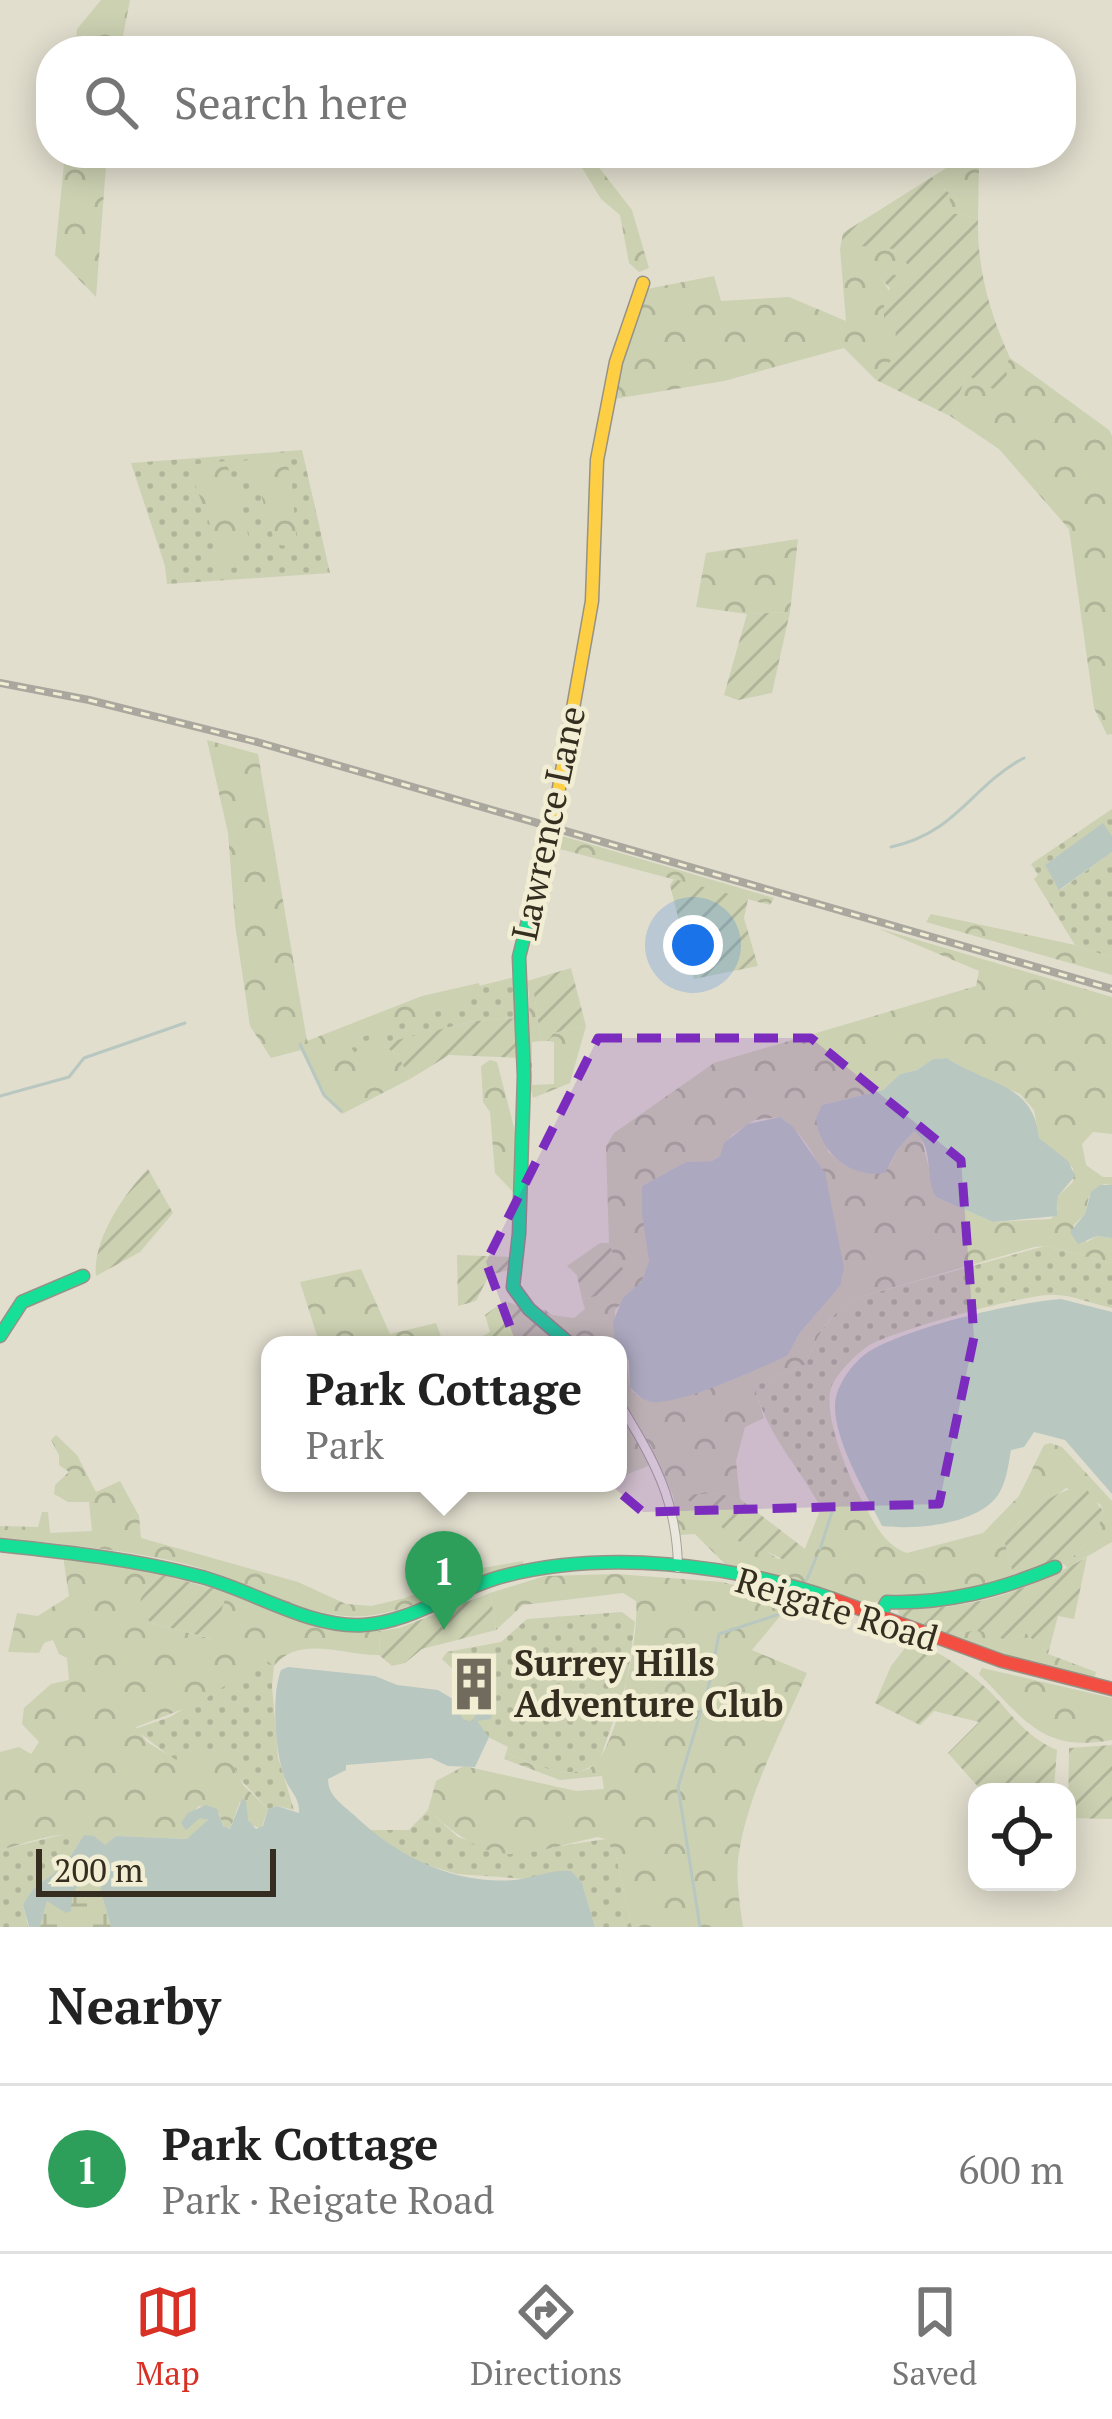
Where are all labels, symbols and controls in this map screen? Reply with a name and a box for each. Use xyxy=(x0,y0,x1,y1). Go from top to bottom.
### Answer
search box xyxy=(36,36,1076,168)
icon: search xyxy=(78,69,144,135)
text: Search here xyxy=(174,72,408,132)
street label: Lawrence Lane xyxy=(500,702,595,944)
your location xyxy=(663,915,723,975)
popup xyxy=(261,1336,627,1492)
text: Park Cottage xyxy=(306,1358,582,1418)
text: Park xyxy=(306,1418,384,1470)
pin: 1 xyxy=(405,1531,483,1630)
street label: Reigate Road xyxy=(730,1556,944,1662)
place label: Surrey Hills Adventure Club xyxy=(514,1639,784,1727)
building icon: Surrey Hills Adventure Club xyxy=(445,1655,503,1713)
map controls xyxy=(968,1783,1076,1891)
button: locate xyxy=(968,1783,1076,1891)
scale bar xyxy=(36,1843,276,1896)
text: 200 m xyxy=(54,1848,143,1891)
text: Nearby xyxy=(48,1971,221,2039)
text: Park Cottage xyxy=(162,2113,438,2173)
text: 1 xyxy=(76,2143,98,2195)
text: 600 m xyxy=(959,2143,1064,2195)
text: Park · Reigate Road xyxy=(162,2173,495,2225)
tab: Map xyxy=(135,2279,201,2394)
tab: Directions xyxy=(470,2279,622,2394)
tab: Saved xyxy=(892,2279,977,2394)

